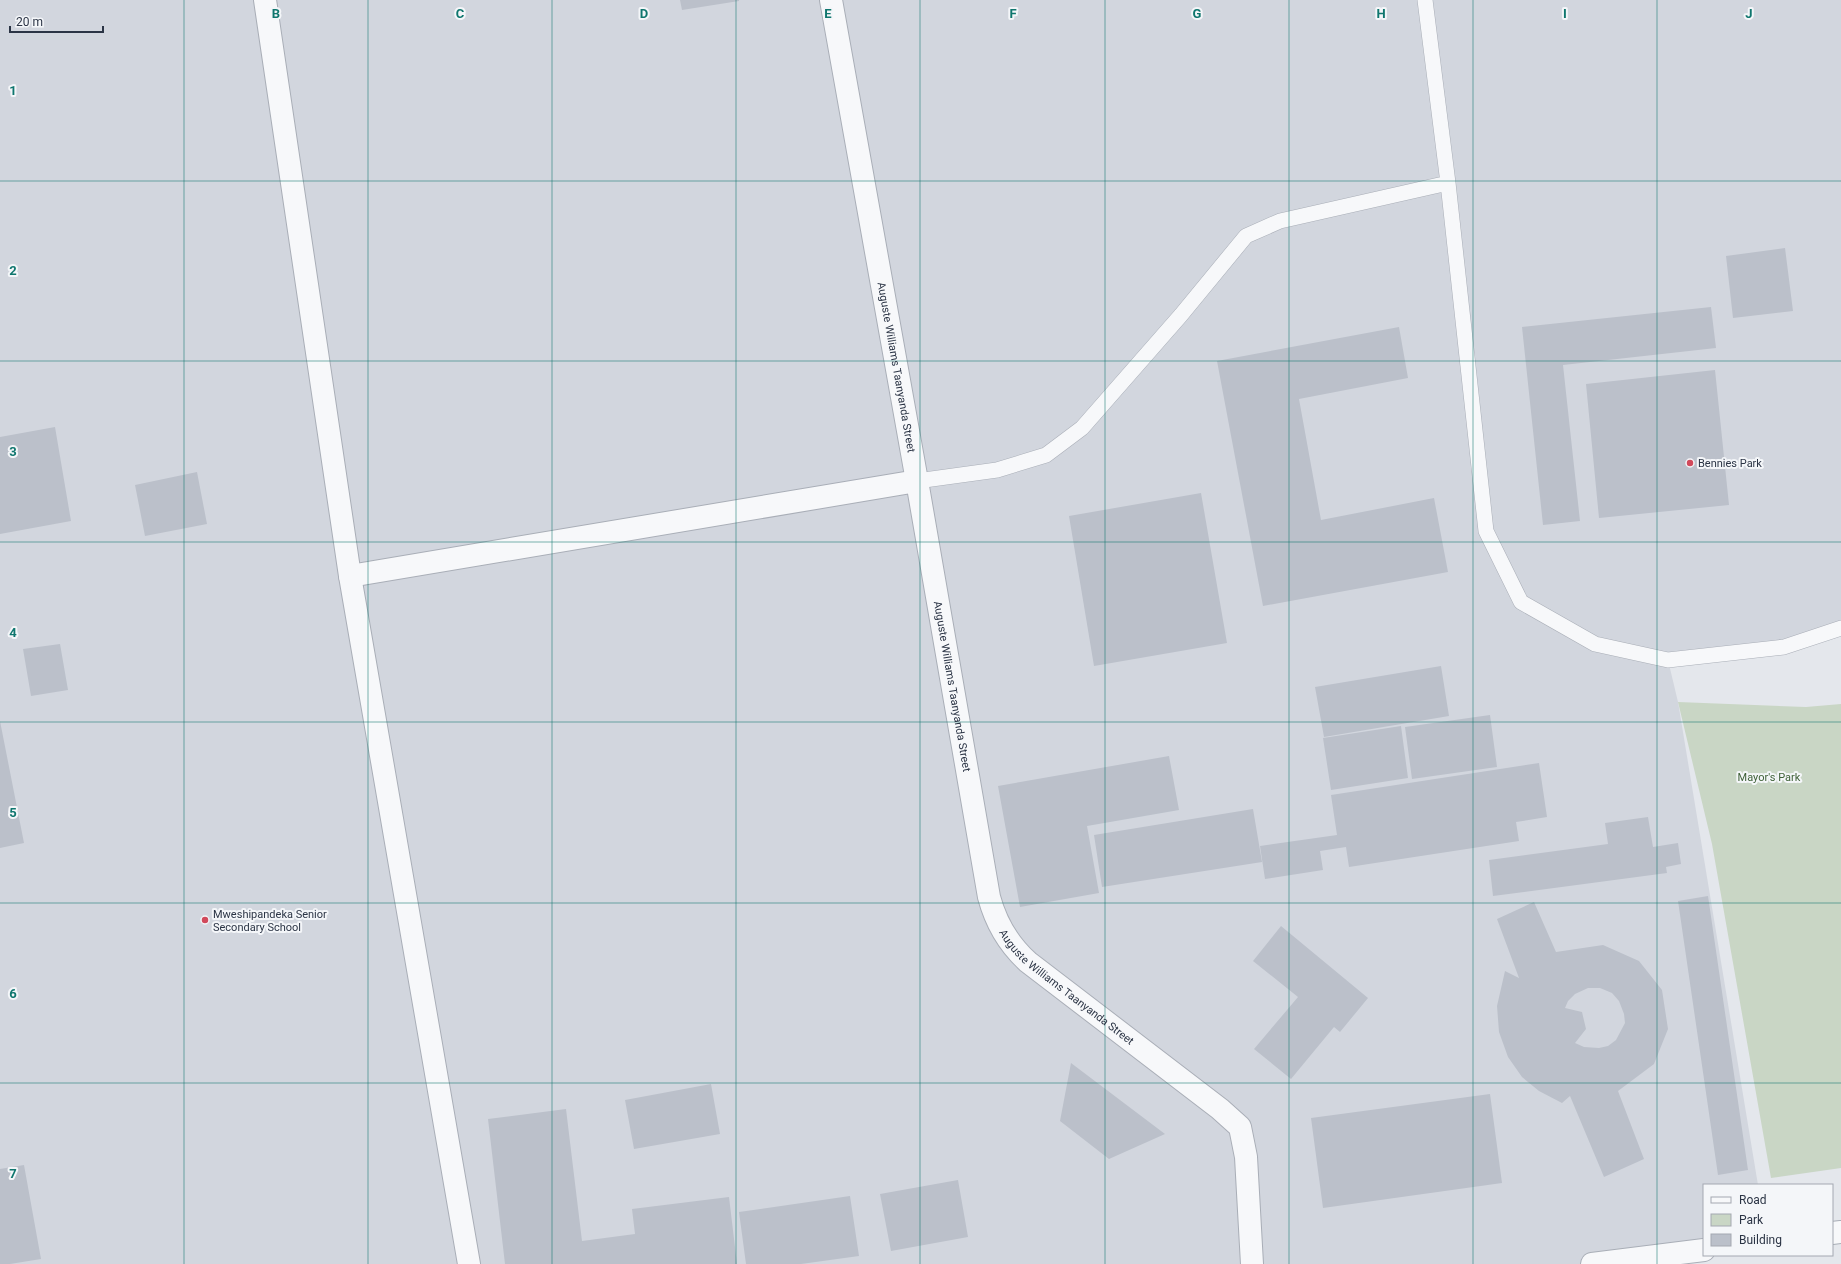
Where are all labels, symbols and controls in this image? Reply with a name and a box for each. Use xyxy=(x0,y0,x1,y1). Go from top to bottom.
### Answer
text: B xyxy=(272,6,280,21)
text: C xyxy=(456,6,465,21)
text: D xyxy=(640,6,648,21)
text: E xyxy=(824,6,832,21)
text: F xyxy=(1009,6,1017,21)
text: G xyxy=(1193,6,1202,21)
text: H xyxy=(1376,6,1386,21)
text: I xyxy=(1563,6,1567,21)
text: J xyxy=(1745,6,1753,21)
scale bar xyxy=(10,8,103,34)
text: 20 m xyxy=(16,15,43,29)
text: 1 xyxy=(9,83,17,98)
text: 2 xyxy=(9,263,17,278)
street label: Auguste Williams Taanyanda Street xyxy=(875,281,918,454)
text: 3 xyxy=(9,444,17,459)
place label: Bennies Park xyxy=(1698,457,1762,470)
marker: Bennies Park xyxy=(1685,458,1695,468)
street label: Auguste Williams Taanyanda Street xyxy=(931,600,973,773)
text: 4 xyxy=(9,625,17,640)
park label: Mayor's Park xyxy=(1738,771,1801,784)
text: 5 xyxy=(9,805,17,820)
place label: Mweshipandeka Senior Secondary School xyxy=(213,908,327,934)
marker: Mweshipandeka Senior Secondary School xyxy=(200,915,210,925)
street label: Auguste Williams Taanyanda Street xyxy=(996,927,1137,1048)
text: 6 xyxy=(9,986,17,1001)
text: 7 xyxy=(9,1166,17,1181)
legend xyxy=(1703,1184,1833,1256)
text: Road xyxy=(1739,1193,1767,1207)
text: Park xyxy=(1739,1213,1764,1227)
text: Building xyxy=(1739,1233,1782,1247)

